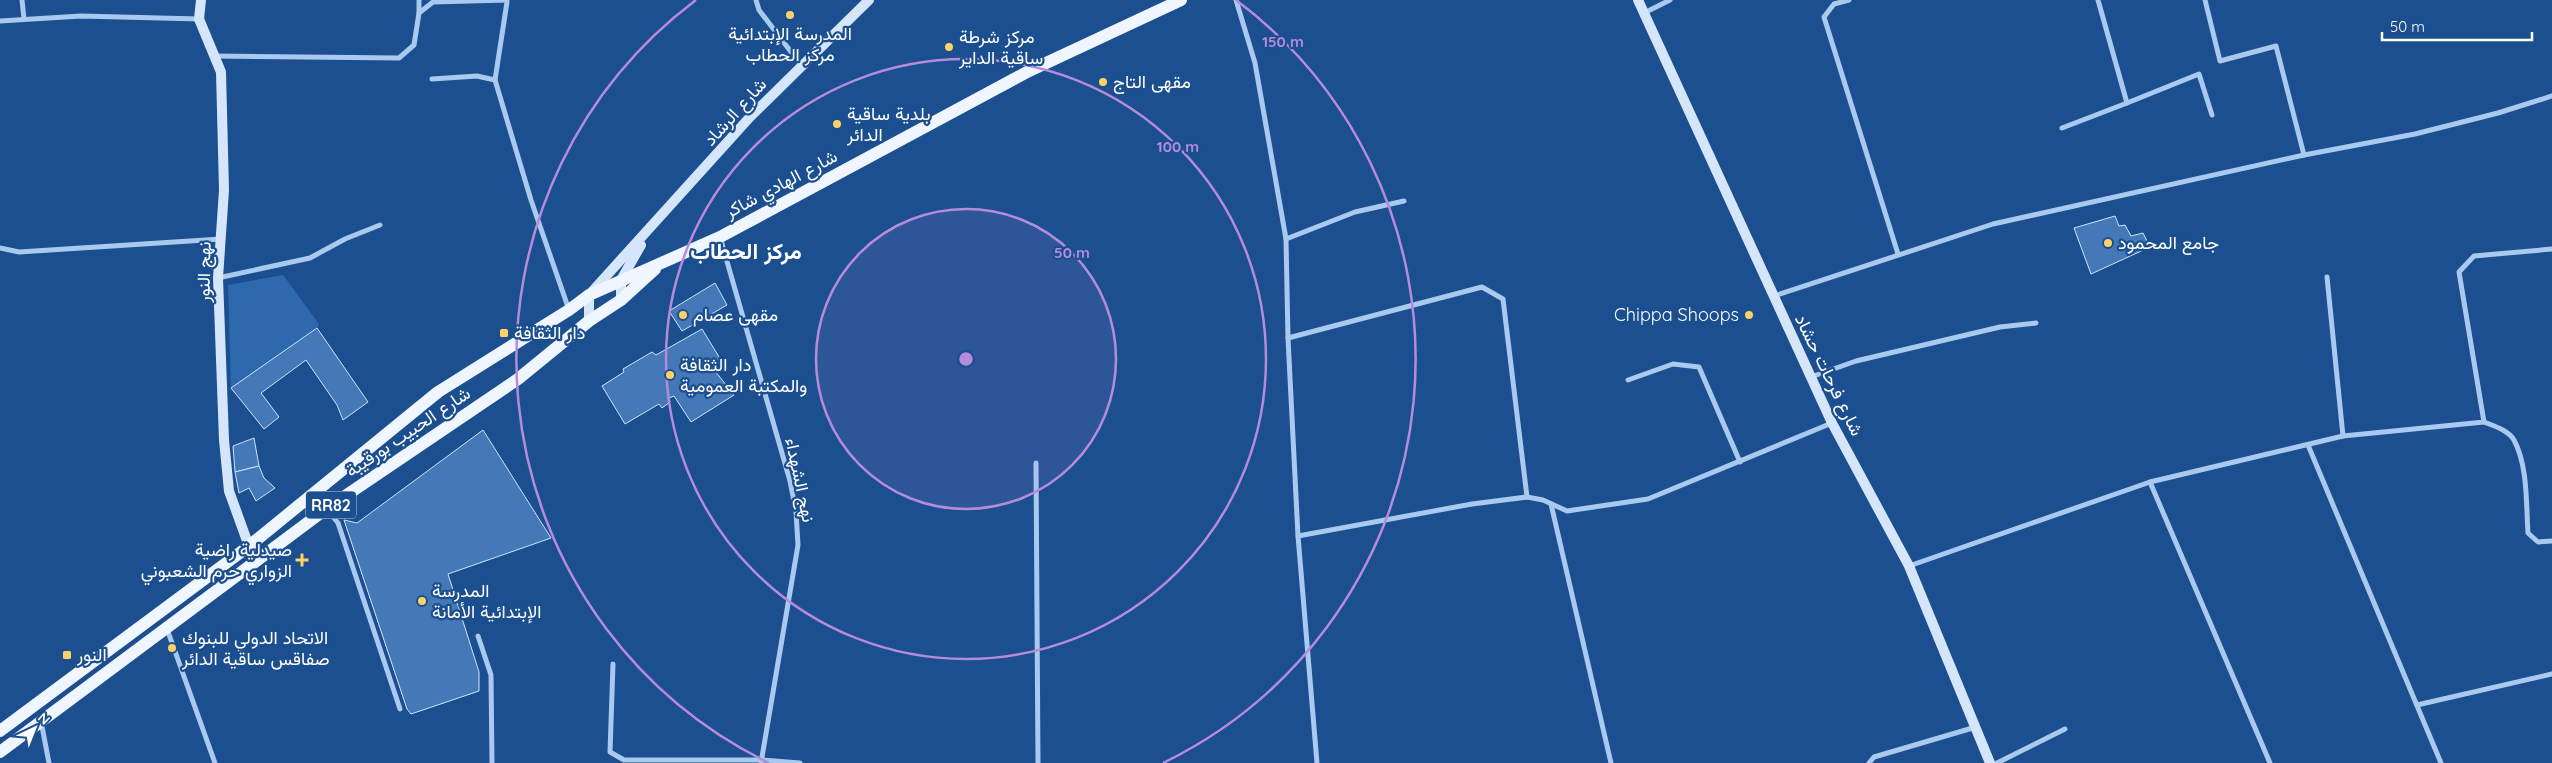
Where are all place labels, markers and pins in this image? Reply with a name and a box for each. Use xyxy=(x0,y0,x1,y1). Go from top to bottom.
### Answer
marker: المدرسة الإبتدائية مركز الحطاب xyxy=(784,9,796,21)
place label: المدرسة الإبتدائية مركز الحطاب xyxy=(728,22,852,66)
place label: مركز شرطة ساقية الداير xyxy=(958,25,1043,69)
marker: مركز شرطة ساقية الداير xyxy=(943,41,955,53)
place label: مقهى التاج xyxy=(1113,70,1191,94)
marker: مقهى التاج xyxy=(1097,76,1109,88)
place label: بلدية ساقية الدائر xyxy=(846,102,930,146)
marker: بلدية ساقية الدائر xyxy=(831,118,843,130)
place label: جامع المحمود xyxy=(2118,231,2219,255)
marker: جامع المحمود xyxy=(2102,237,2114,249)
place label: مقهى عصام xyxy=(693,303,778,327)
place label: Chippa Shoops xyxy=(1614,303,1739,326)
marker: مقهى عصام xyxy=(677,309,689,321)
marker: Chippa Shoops xyxy=(1743,309,1755,321)
place label: دار الثقافة xyxy=(514,321,585,344)
marker: دار الثقافة xyxy=(498,327,510,339)
centre of rings xyxy=(957,350,975,368)
place label: دار الثقافة والمكتبة العمومية xyxy=(680,353,807,397)
marker: دار الثقافة والمكتبة العمومية xyxy=(664,369,676,381)
place label: صيدلية راضية الزواري حرم الشعبوني xyxy=(141,538,292,586)
marker: صيدلية راضية الزواري حرم الشعبوني xyxy=(296,554,308,566)
place label: المدرسة الإبتدائية الأمانة xyxy=(432,579,541,624)
marker: المدرسة الإبتدائية الأمانة xyxy=(416,595,428,607)
place label: الاتحاد الدولي للبنوك صفاقس ساقية الدائر xyxy=(181,626,330,670)
marker: الاتحاد الدولي للبنوك صفاقس ساقية الدائر xyxy=(166,642,178,654)
place label: النور xyxy=(76,643,107,666)
marker: النور xyxy=(61,649,73,661)

